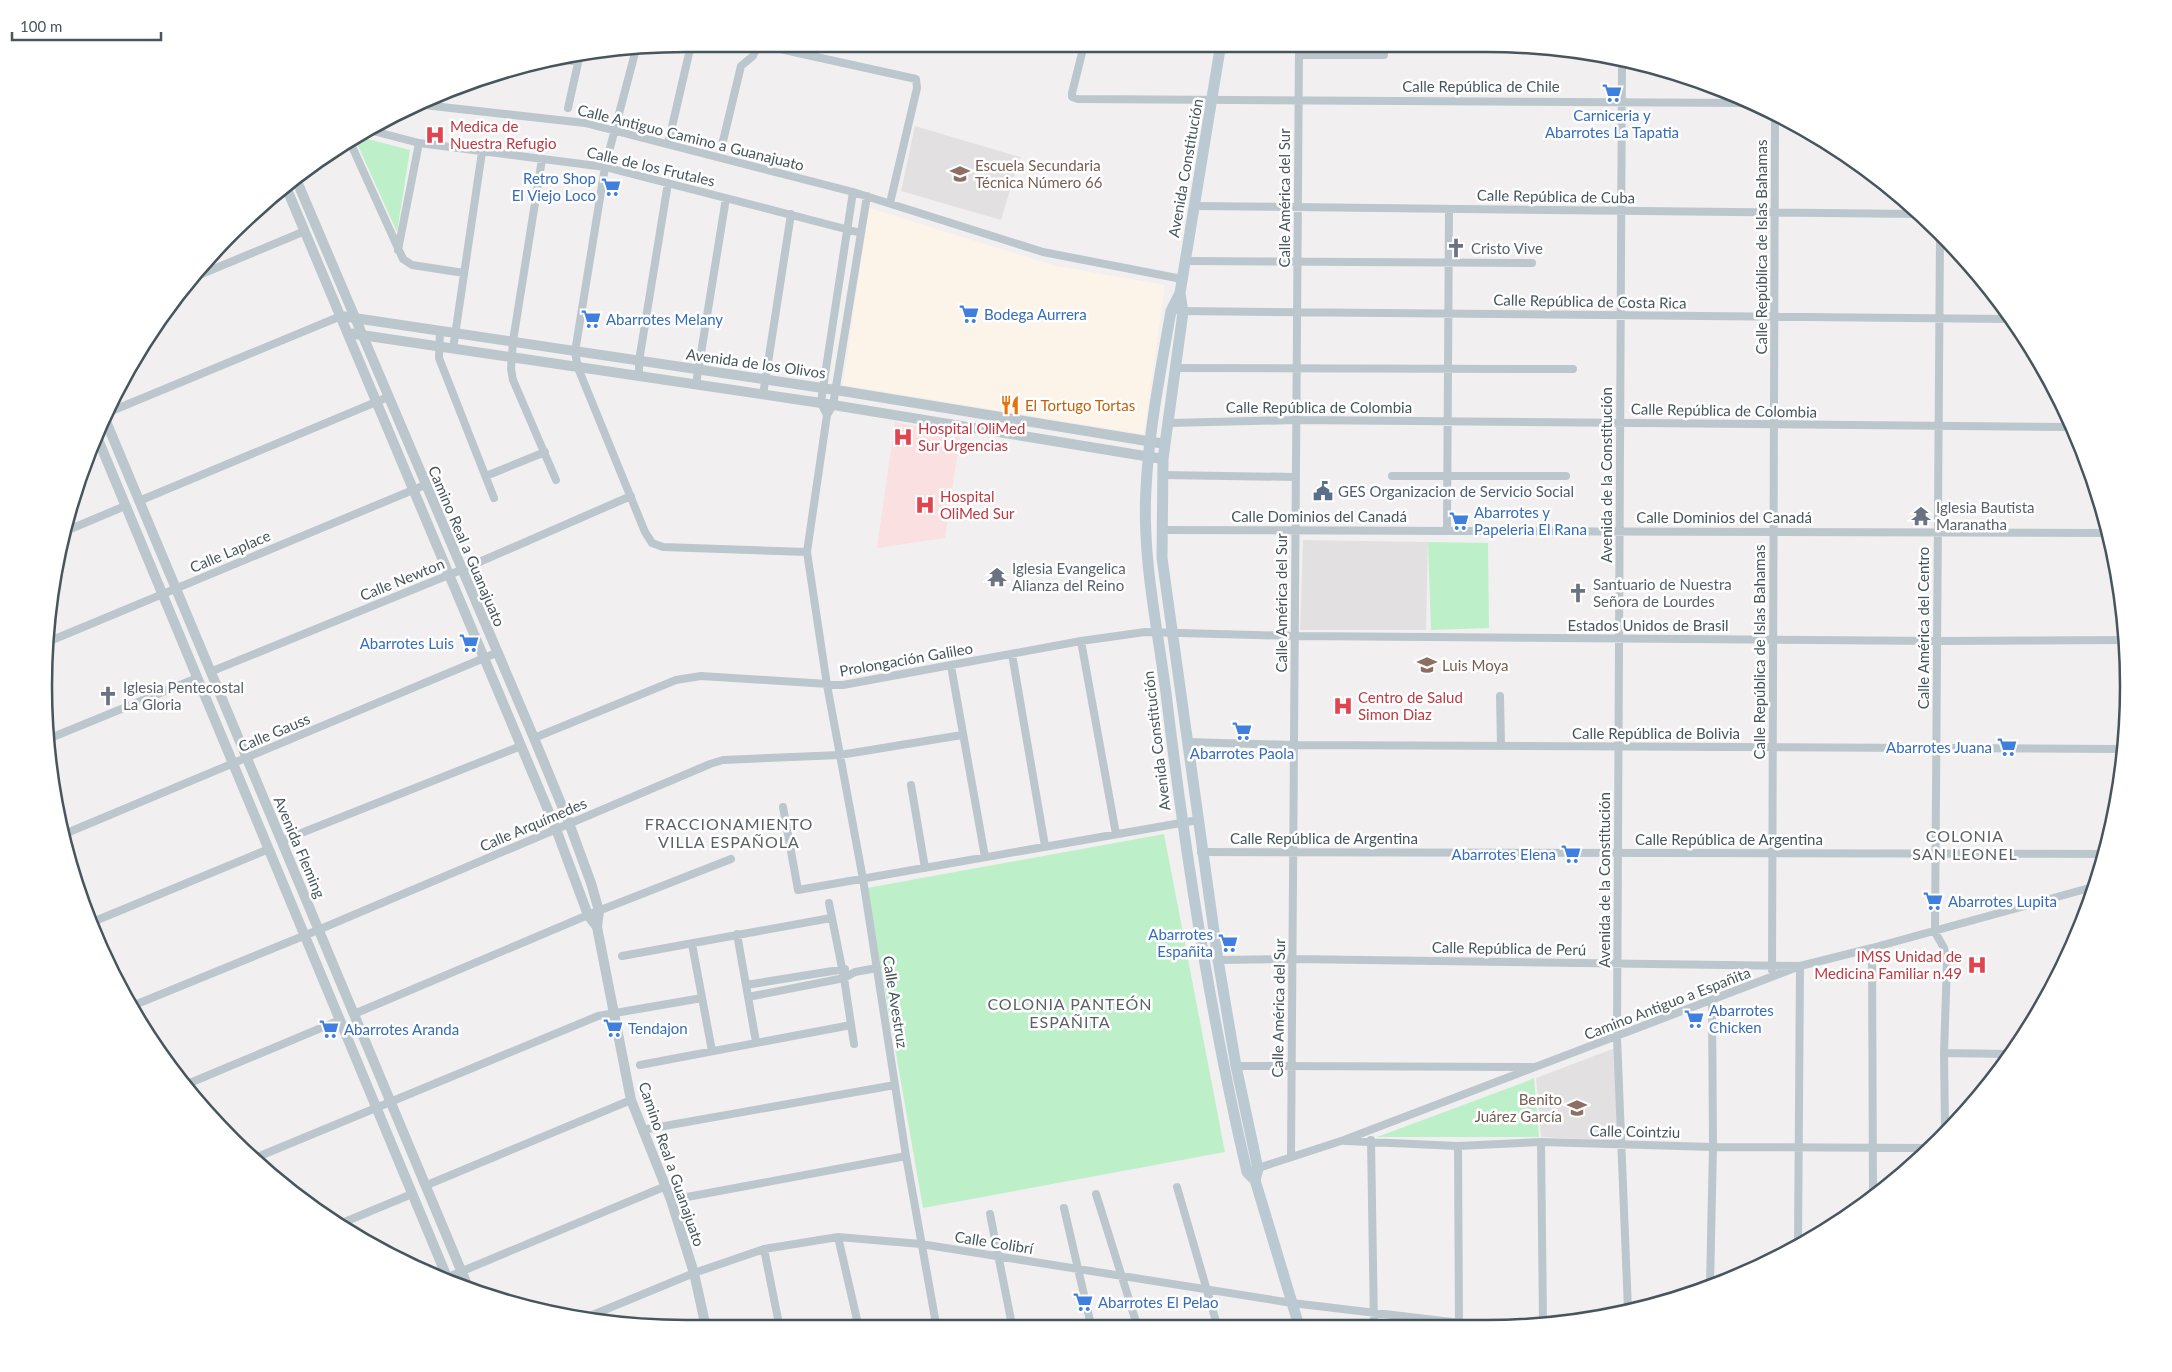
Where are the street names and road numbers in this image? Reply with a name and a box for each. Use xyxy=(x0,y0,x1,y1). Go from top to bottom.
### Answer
street label: Calle República de Chile xyxy=(1402,77,1560,95)
street label: Avenida Constitución xyxy=(1164,97,1206,239)
street label: Calle Antiguo Camino a Guanajuato xyxy=(576,100,806,174)
street label: Calle América del Sur xyxy=(1275,128,1293,268)
street label: Calle República de Islas Bahamas xyxy=(1752,139,1770,355)
street label: Calle de los Frutales xyxy=(585,142,717,190)
street label: Calle República de Cuba xyxy=(1477,186,1635,206)
street label: Calle República de Costa Rica xyxy=(1493,290,1687,312)
street label: Avenida de los Olivos xyxy=(685,344,827,382)
street label: Avenida de la Constitución xyxy=(1597,387,1615,563)
street label: Calle República de Colombia xyxy=(1226,398,1412,416)
street label: Calle República de Colombia xyxy=(1631,399,1817,421)
street label: Camino Real a Guanajuato xyxy=(425,463,509,629)
street label: Calle Dominios del Canadá xyxy=(1231,507,1407,525)
street label: Calle Dominios del Canadá xyxy=(1636,508,1812,526)
street label: Calle Laplace xyxy=(187,526,273,576)
street label: Calle América del Sur xyxy=(1272,533,1290,673)
street label: Calle República de Islas Bahamas xyxy=(1750,544,1768,760)
street label: Calle América del Centro xyxy=(1914,547,1932,709)
street label: Calle Newton xyxy=(357,554,447,604)
street label: Estados Unidos de Brasil xyxy=(1567,616,1729,634)
street label: Prolongación Galileo xyxy=(838,638,974,680)
street label: Avenida Constitución xyxy=(1139,670,1173,812)
street label: Calle Gauss xyxy=(235,709,313,755)
street label: Calle República de Bolivia xyxy=(1572,724,1740,742)
street label: Avenida de la Constitución xyxy=(1595,792,1613,968)
street label: Calle Arquímedes xyxy=(477,793,589,855)
street label: Avenida Fleming xyxy=(270,794,330,901)
street label: Calle República de Argentina xyxy=(1230,829,1418,847)
street label: Calle República de Argentina xyxy=(1635,830,1823,848)
street label: Calle América del Sur xyxy=(1268,938,1288,1078)
street label: Calle República de Perú xyxy=(1432,938,1586,958)
street label: Calle Avestruz xyxy=(880,955,912,1050)
street label: Camino Antiguo a Españita xyxy=(1581,963,1753,1043)
street label: Camino Real a Guanajuato xyxy=(635,1079,709,1249)
street label: Calle Cointziu xyxy=(1590,1121,1680,1141)
street label: Calle Colibrí xyxy=(953,1227,1036,1257)

